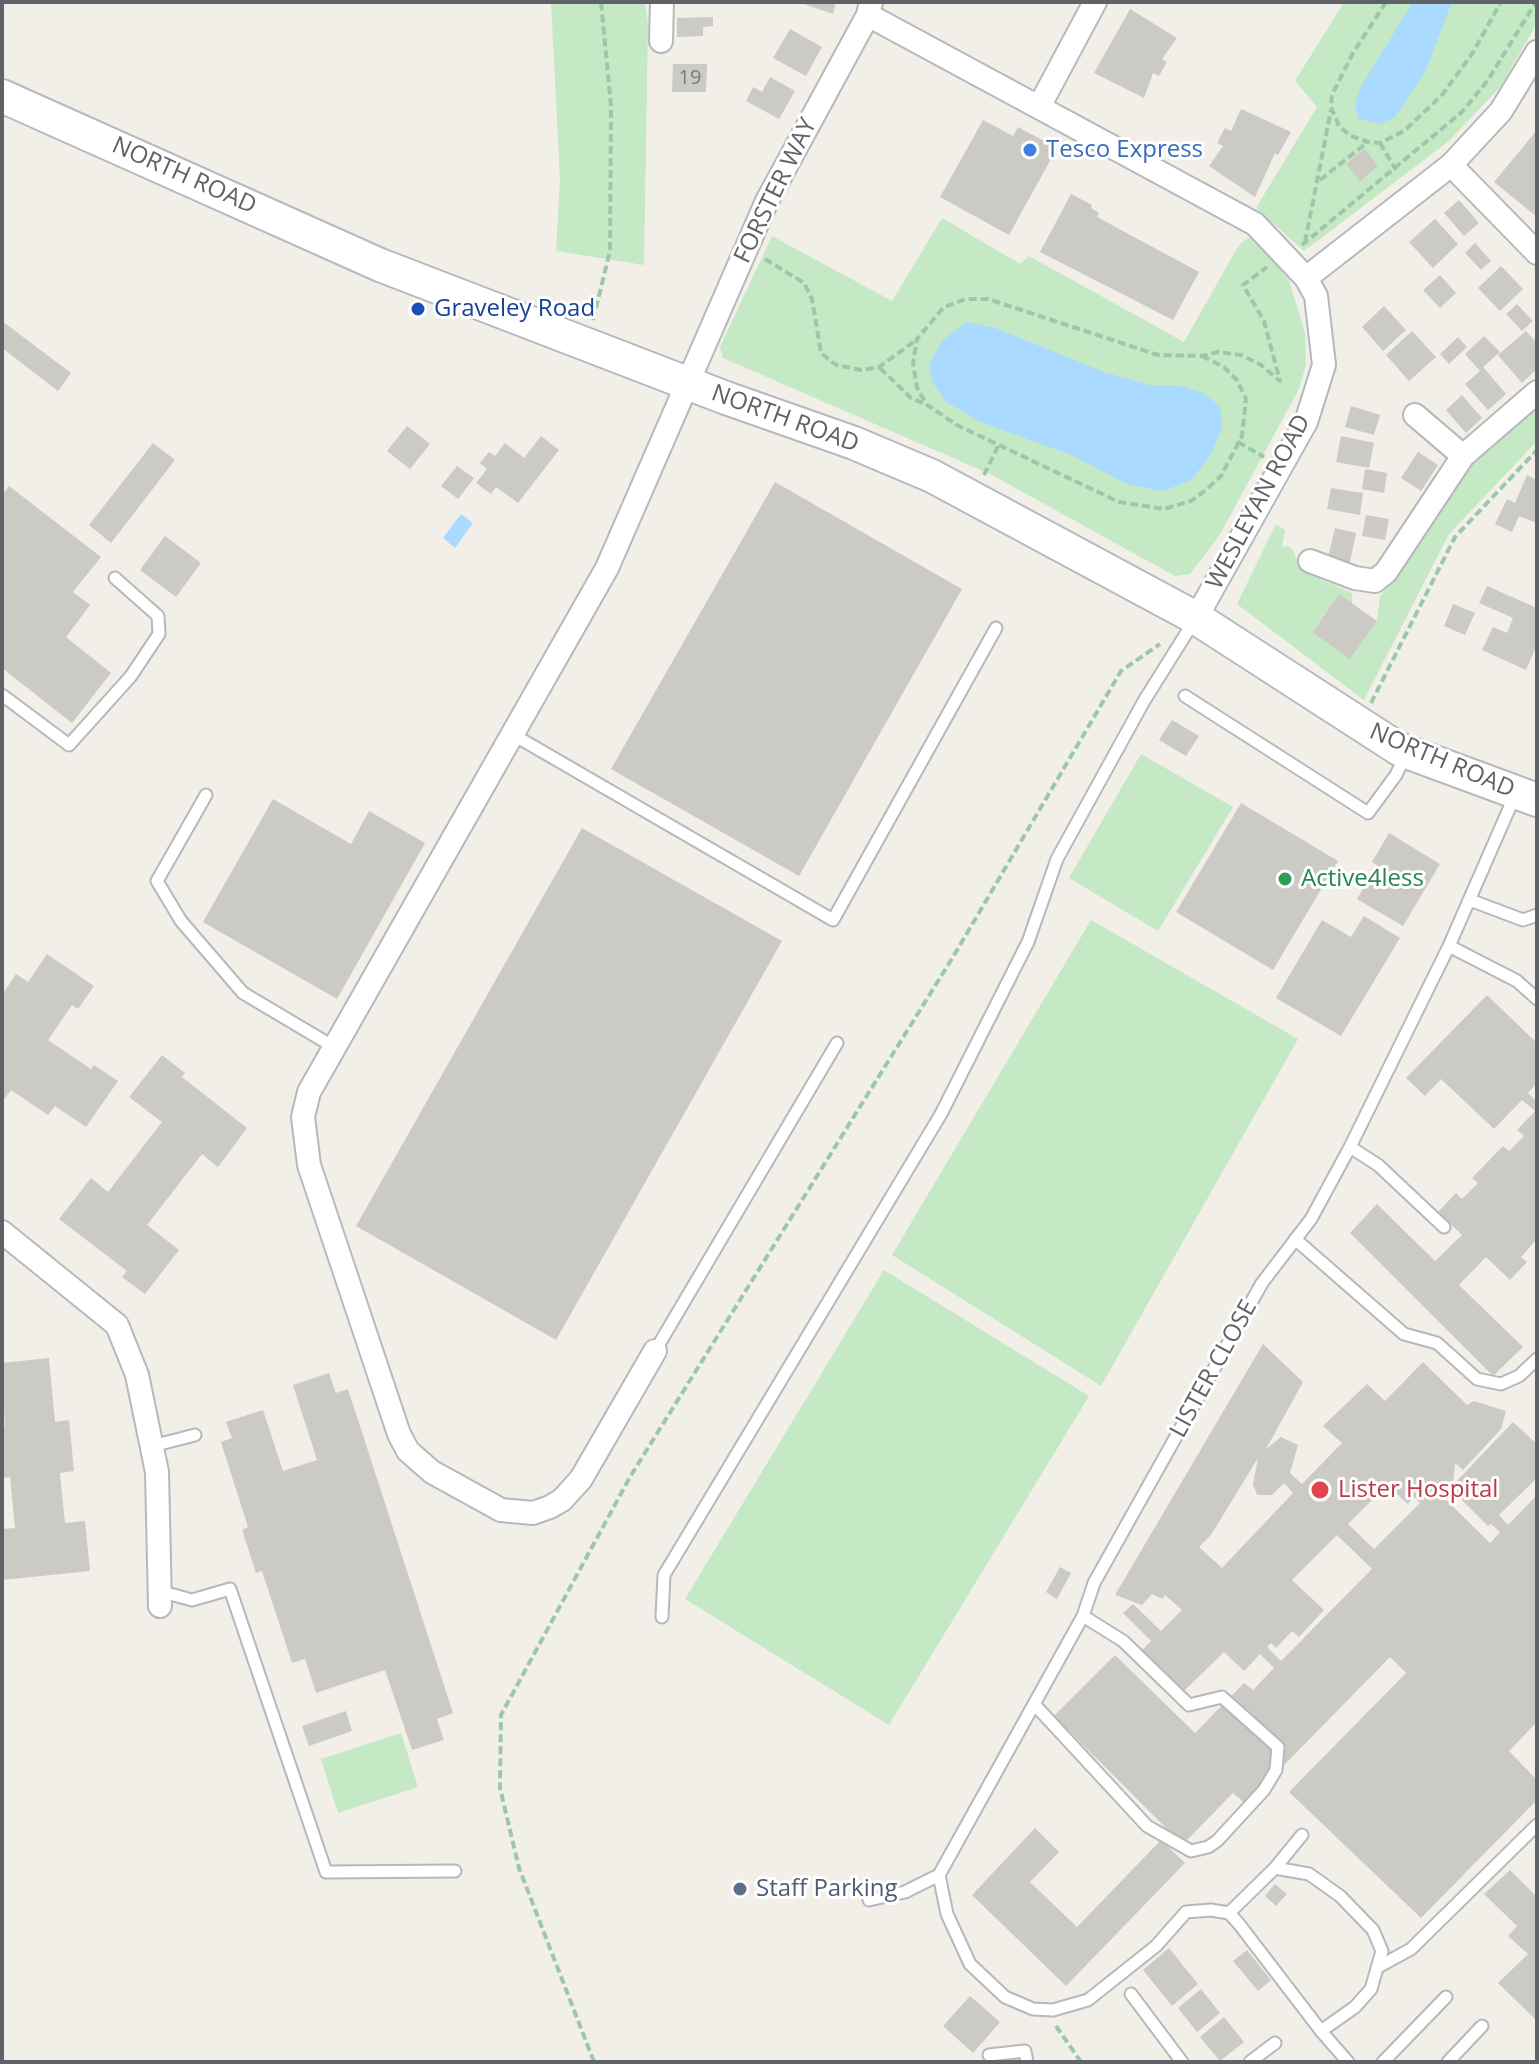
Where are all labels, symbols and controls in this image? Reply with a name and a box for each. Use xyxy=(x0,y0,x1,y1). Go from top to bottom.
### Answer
house number: 19 xyxy=(679,66,701,90)
street label: FORSTER WAY xyxy=(729,114,823,268)
street label: NORTH ROAD xyxy=(107,131,261,221)
place label: Tesco Express xyxy=(1046,136,1203,164)
marker: Tesco Express xyxy=(1021,141,1039,159)
place label: Graveley Road xyxy=(434,295,595,323)
marker: Graveley Road xyxy=(409,300,427,318)
street label: NORTH ROAD xyxy=(707,379,863,459)
street label: WESLEYAN ROAD xyxy=(1201,410,1317,594)
street label: NORTH ROAD xyxy=(1365,718,1519,804)
place label: Active4less xyxy=(1301,865,1424,893)
marker: Active4less xyxy=(1276,870,1294,888)
street label: LISTER CLOSE xyxy=(1164,1295,1264,1443)
place label: Lister Hospital xyxy=(1338,1476,1498,1504)
marker: Lister Hospital xyxy=(1309,1479,1331,1501)
place label: Staff Parking xyxy=(756,1875,897,1903)
marker: Staff Parking xyxy=(731,1880,749,1898)

